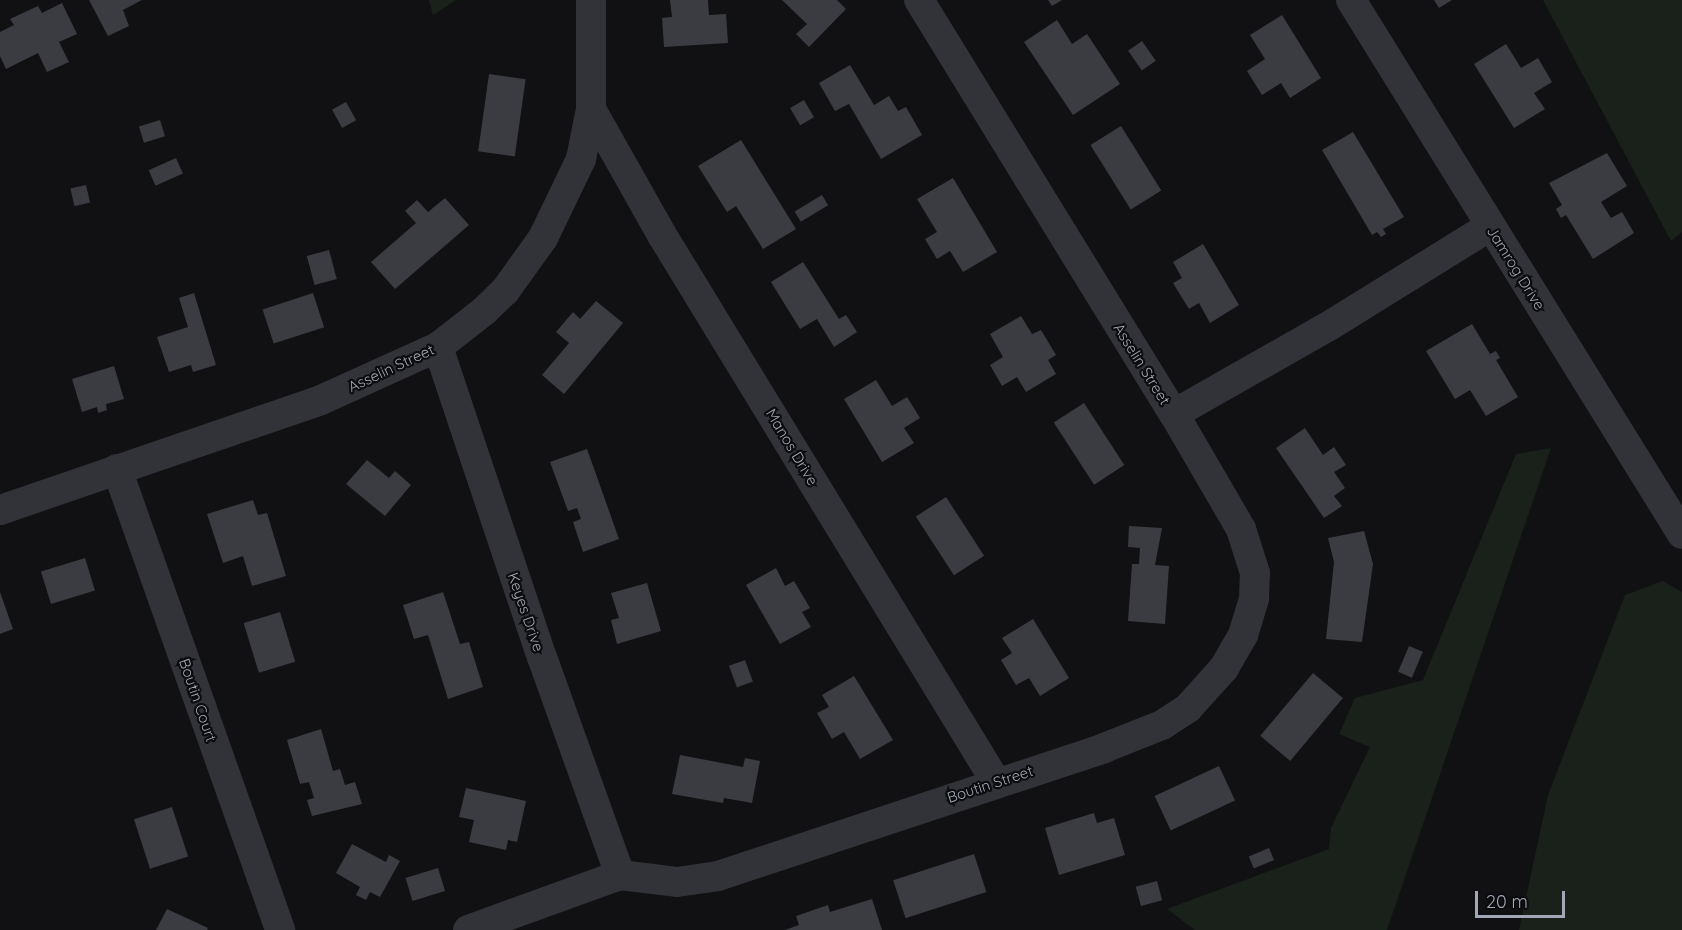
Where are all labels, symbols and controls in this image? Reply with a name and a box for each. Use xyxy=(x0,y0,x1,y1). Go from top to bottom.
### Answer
street label: Jamrog Drive xyxy=(1483,223,1549,313)
street label: Asselin Street xyxy=(1110,320,1174,408)
street label: Asselin Street xyxy=(345,340,437,396)
street label: Manos Drive xyxy=(762,405,822,489)
street label: Keyes Drive xyxy=(504,570,548,654)
street label: Boutin Court xyxy=(175,656,221,744)
street label: Boutin Street xyxy=(945,762,1035,806)
scale bar xyxy=(1478,879,1568,917)
text: 20 m xyxy=(1486,890,1528,913)

